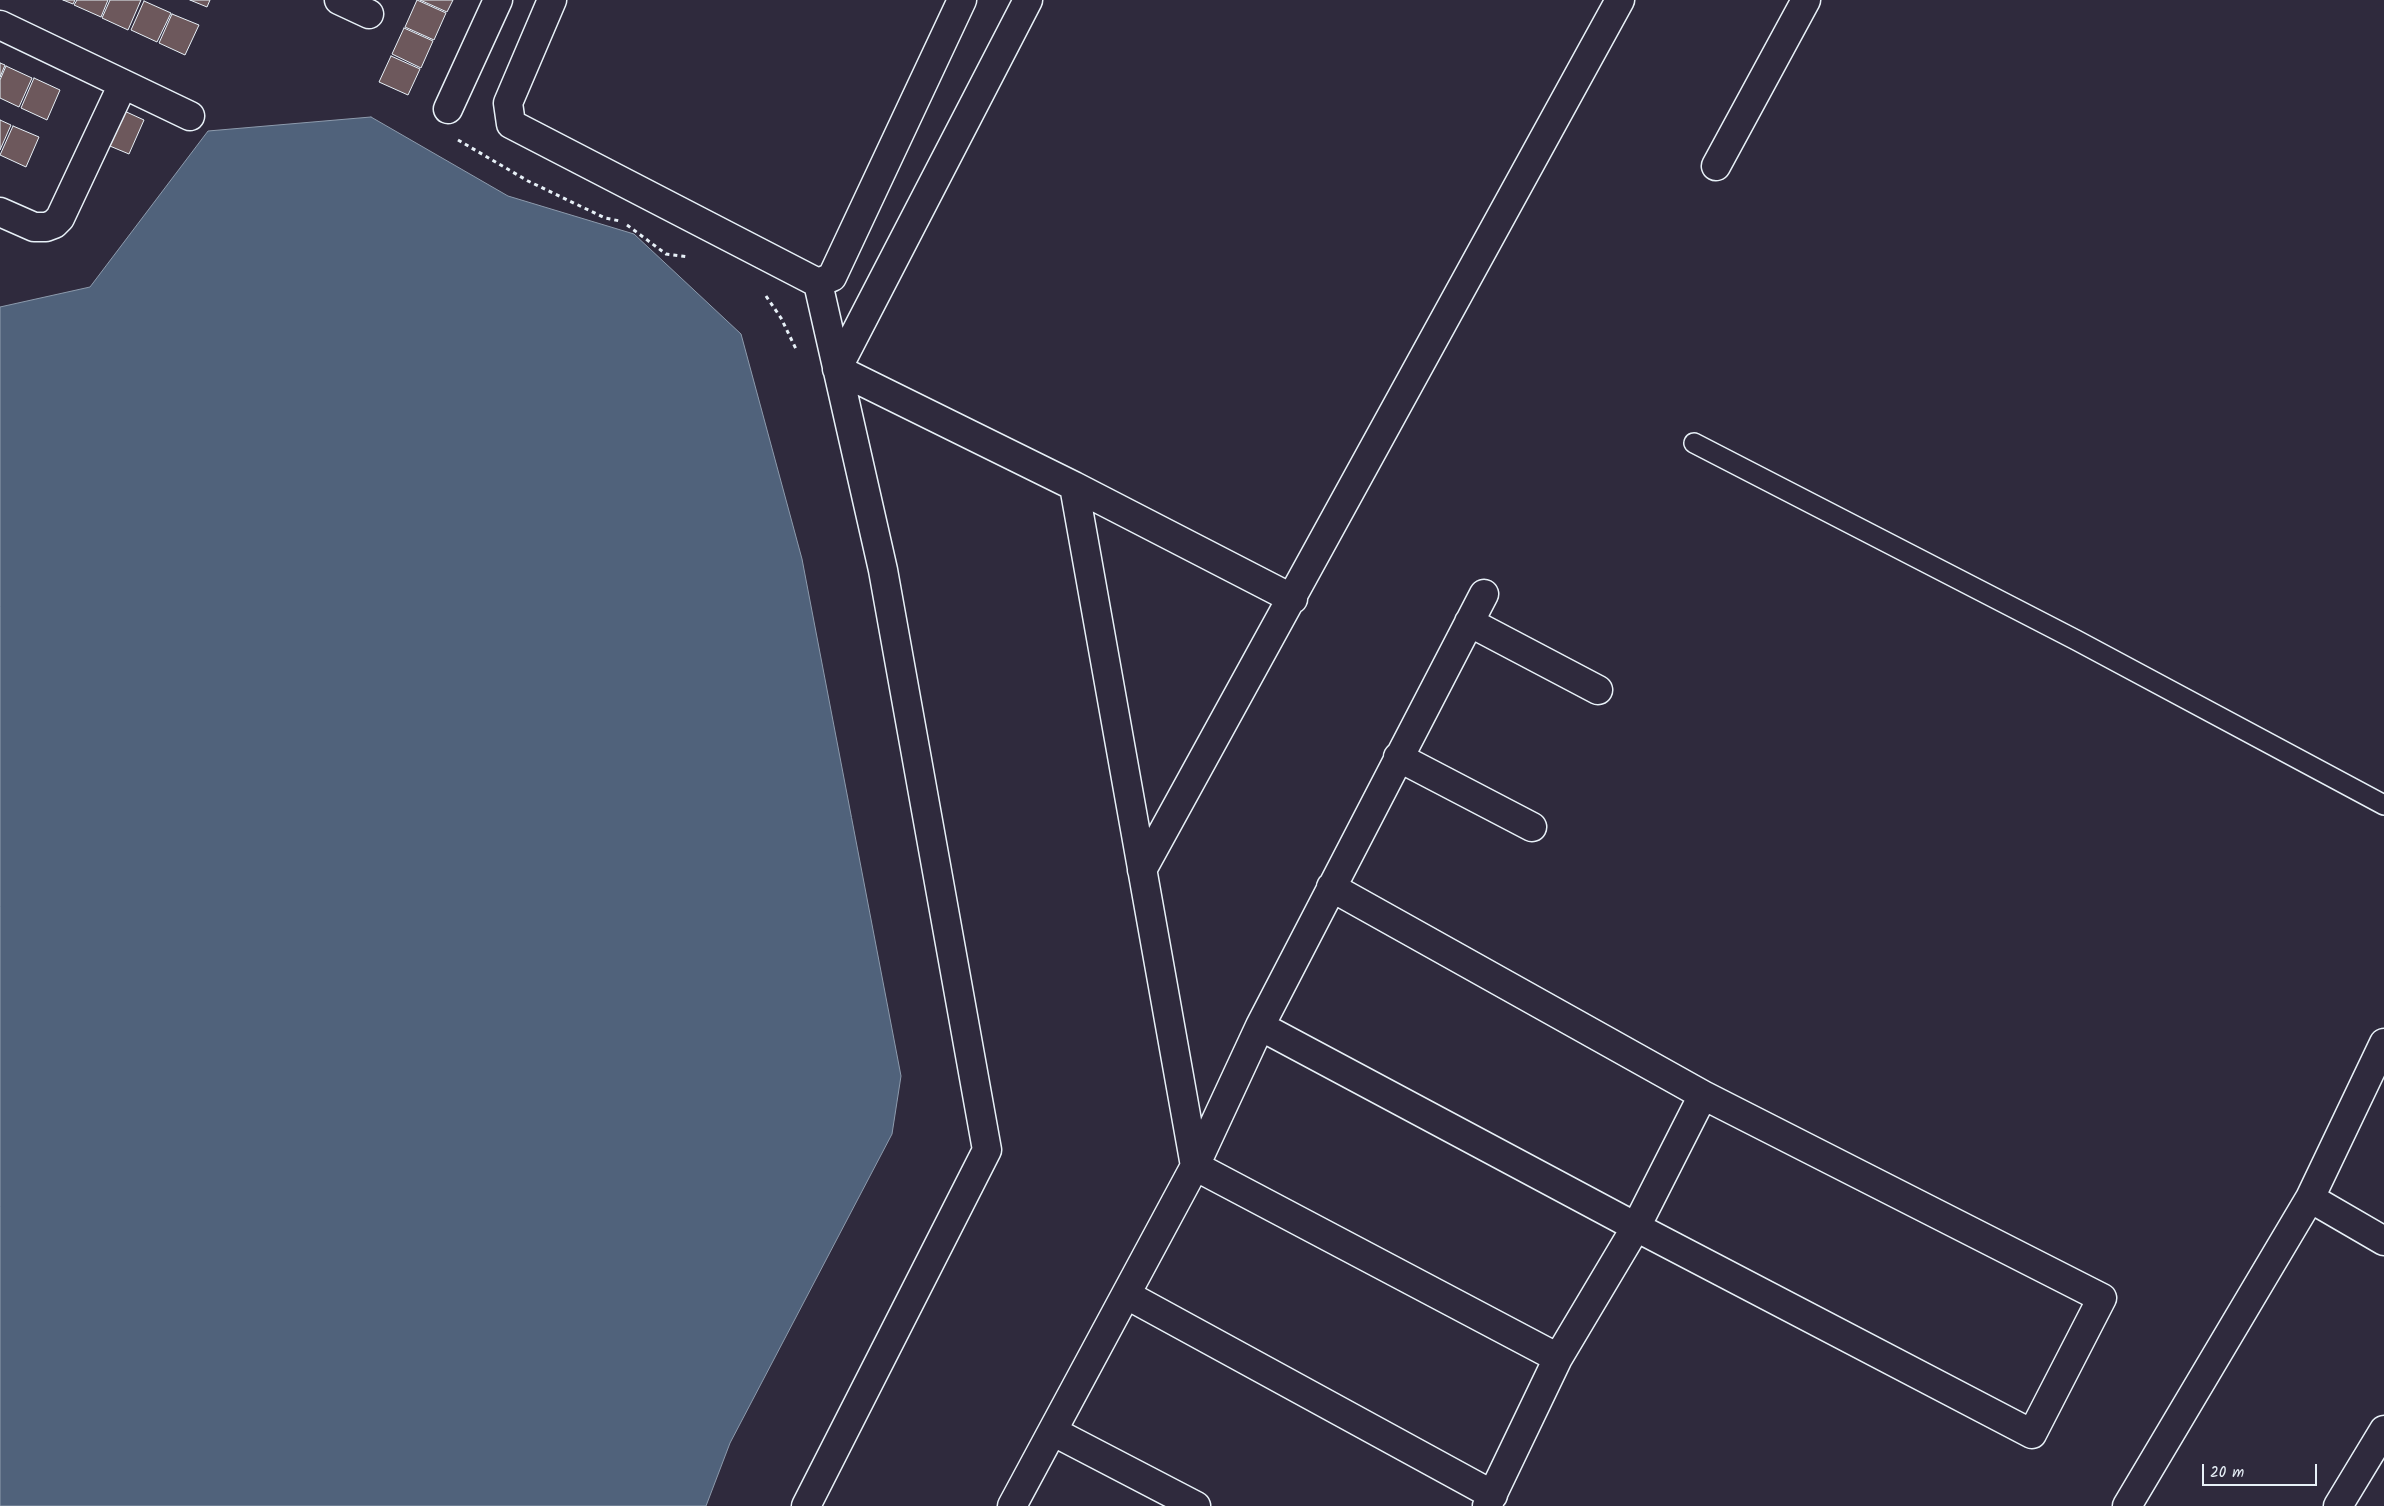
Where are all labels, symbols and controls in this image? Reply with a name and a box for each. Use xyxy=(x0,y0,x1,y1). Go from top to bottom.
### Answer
scale bar xyxy=(2204,1454,2319,1486)
text: 20 m xyxy=(2210,1461,2244,1485)

